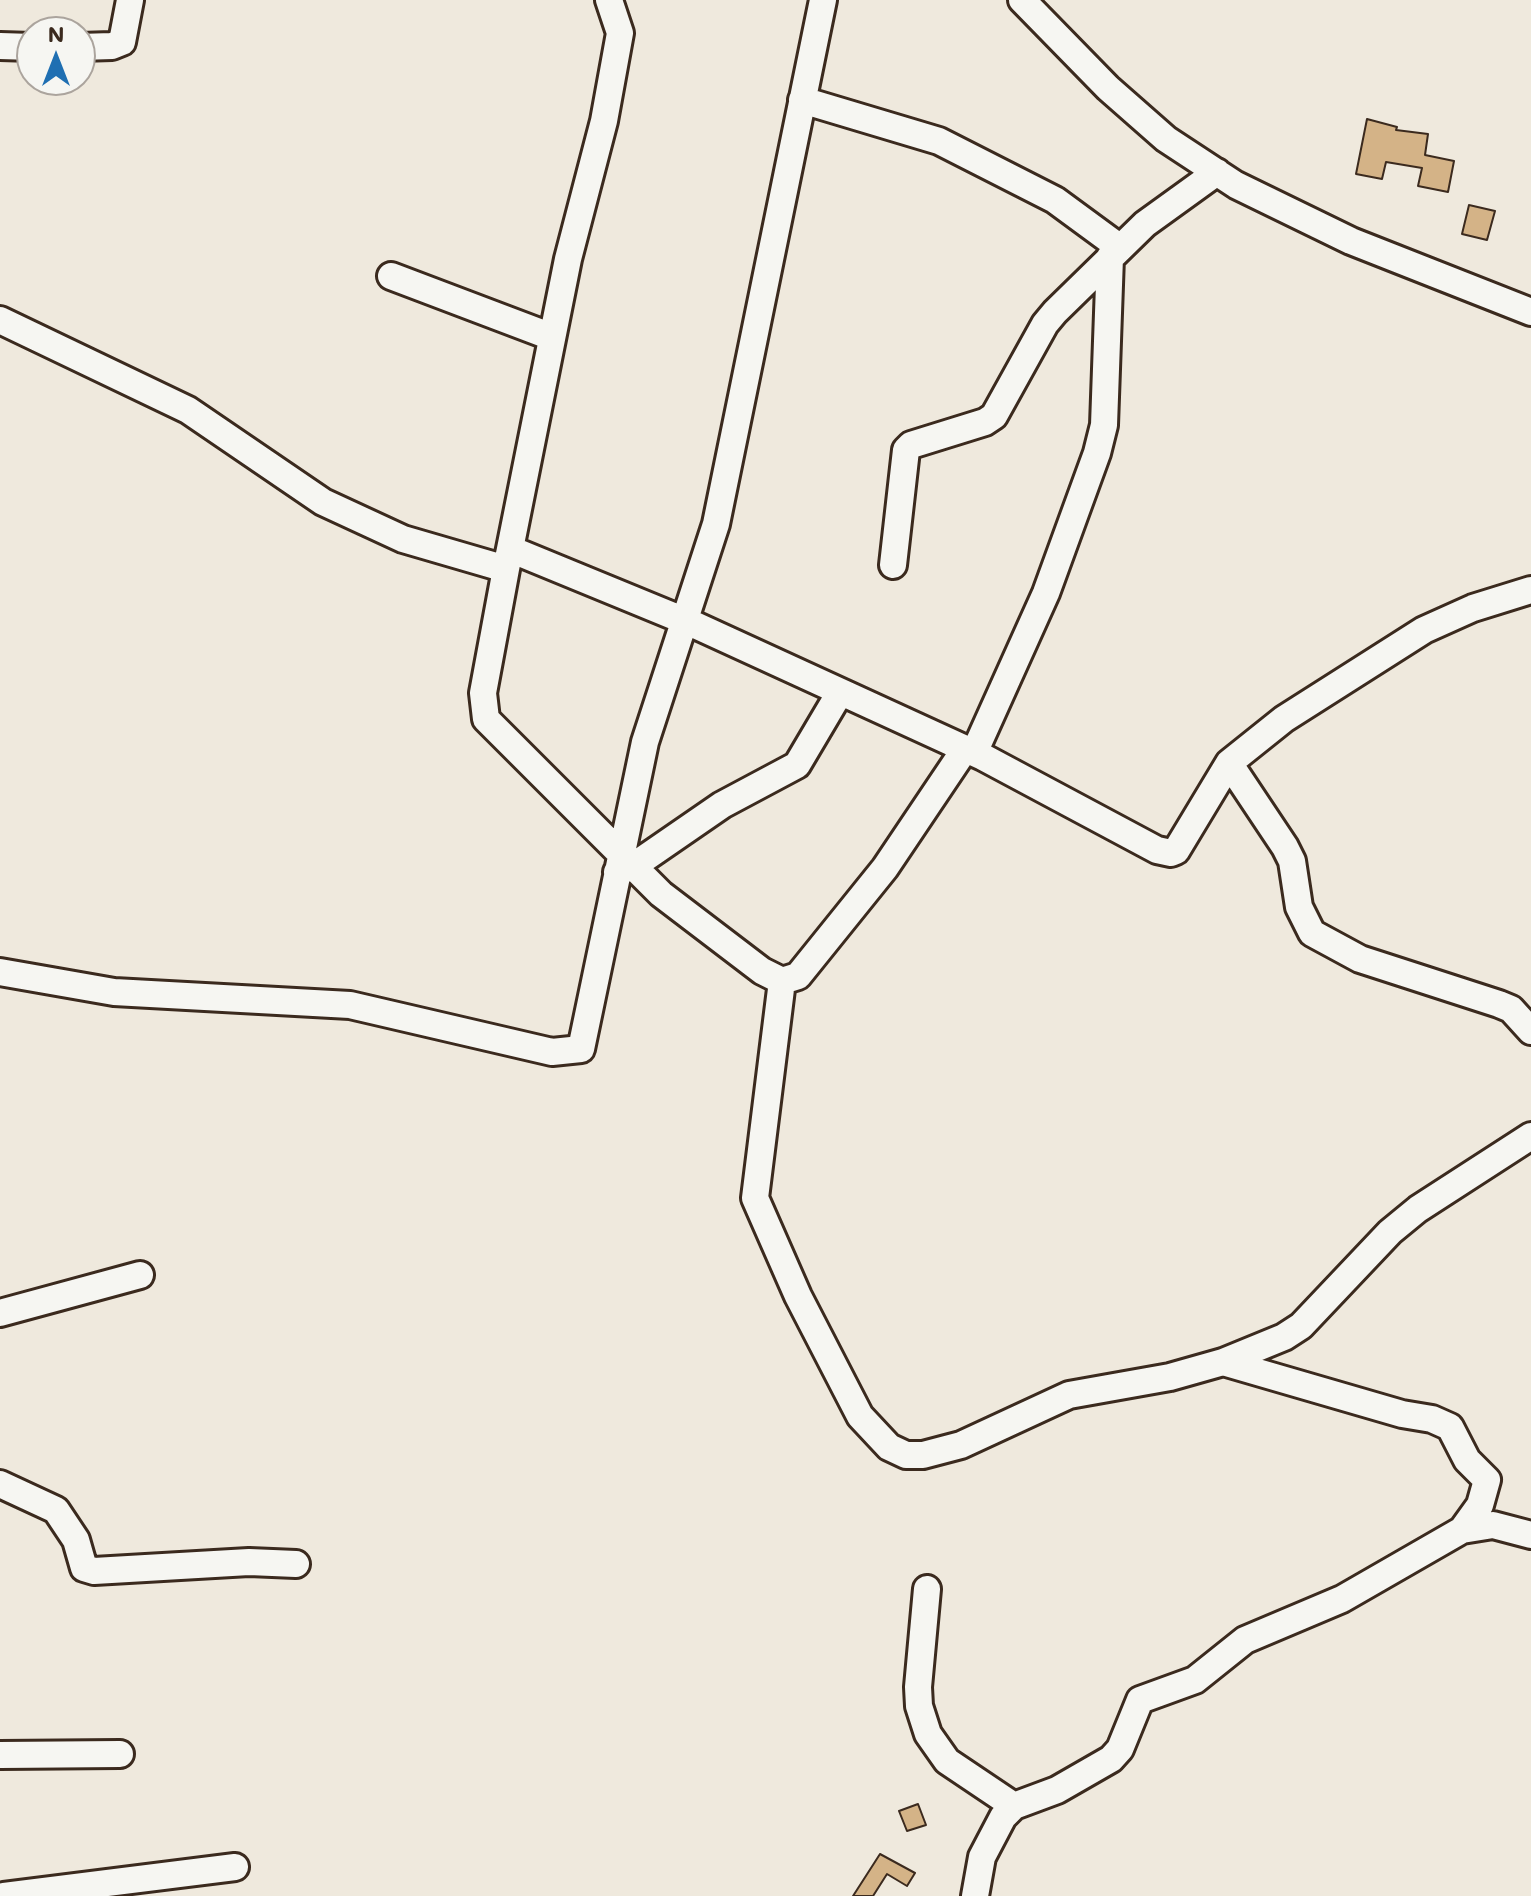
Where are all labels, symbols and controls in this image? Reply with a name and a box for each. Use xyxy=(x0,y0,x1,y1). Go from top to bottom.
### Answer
north arrow xyxy=(16,16,96,96)
text: N xyxy=(48,19,64,48)

